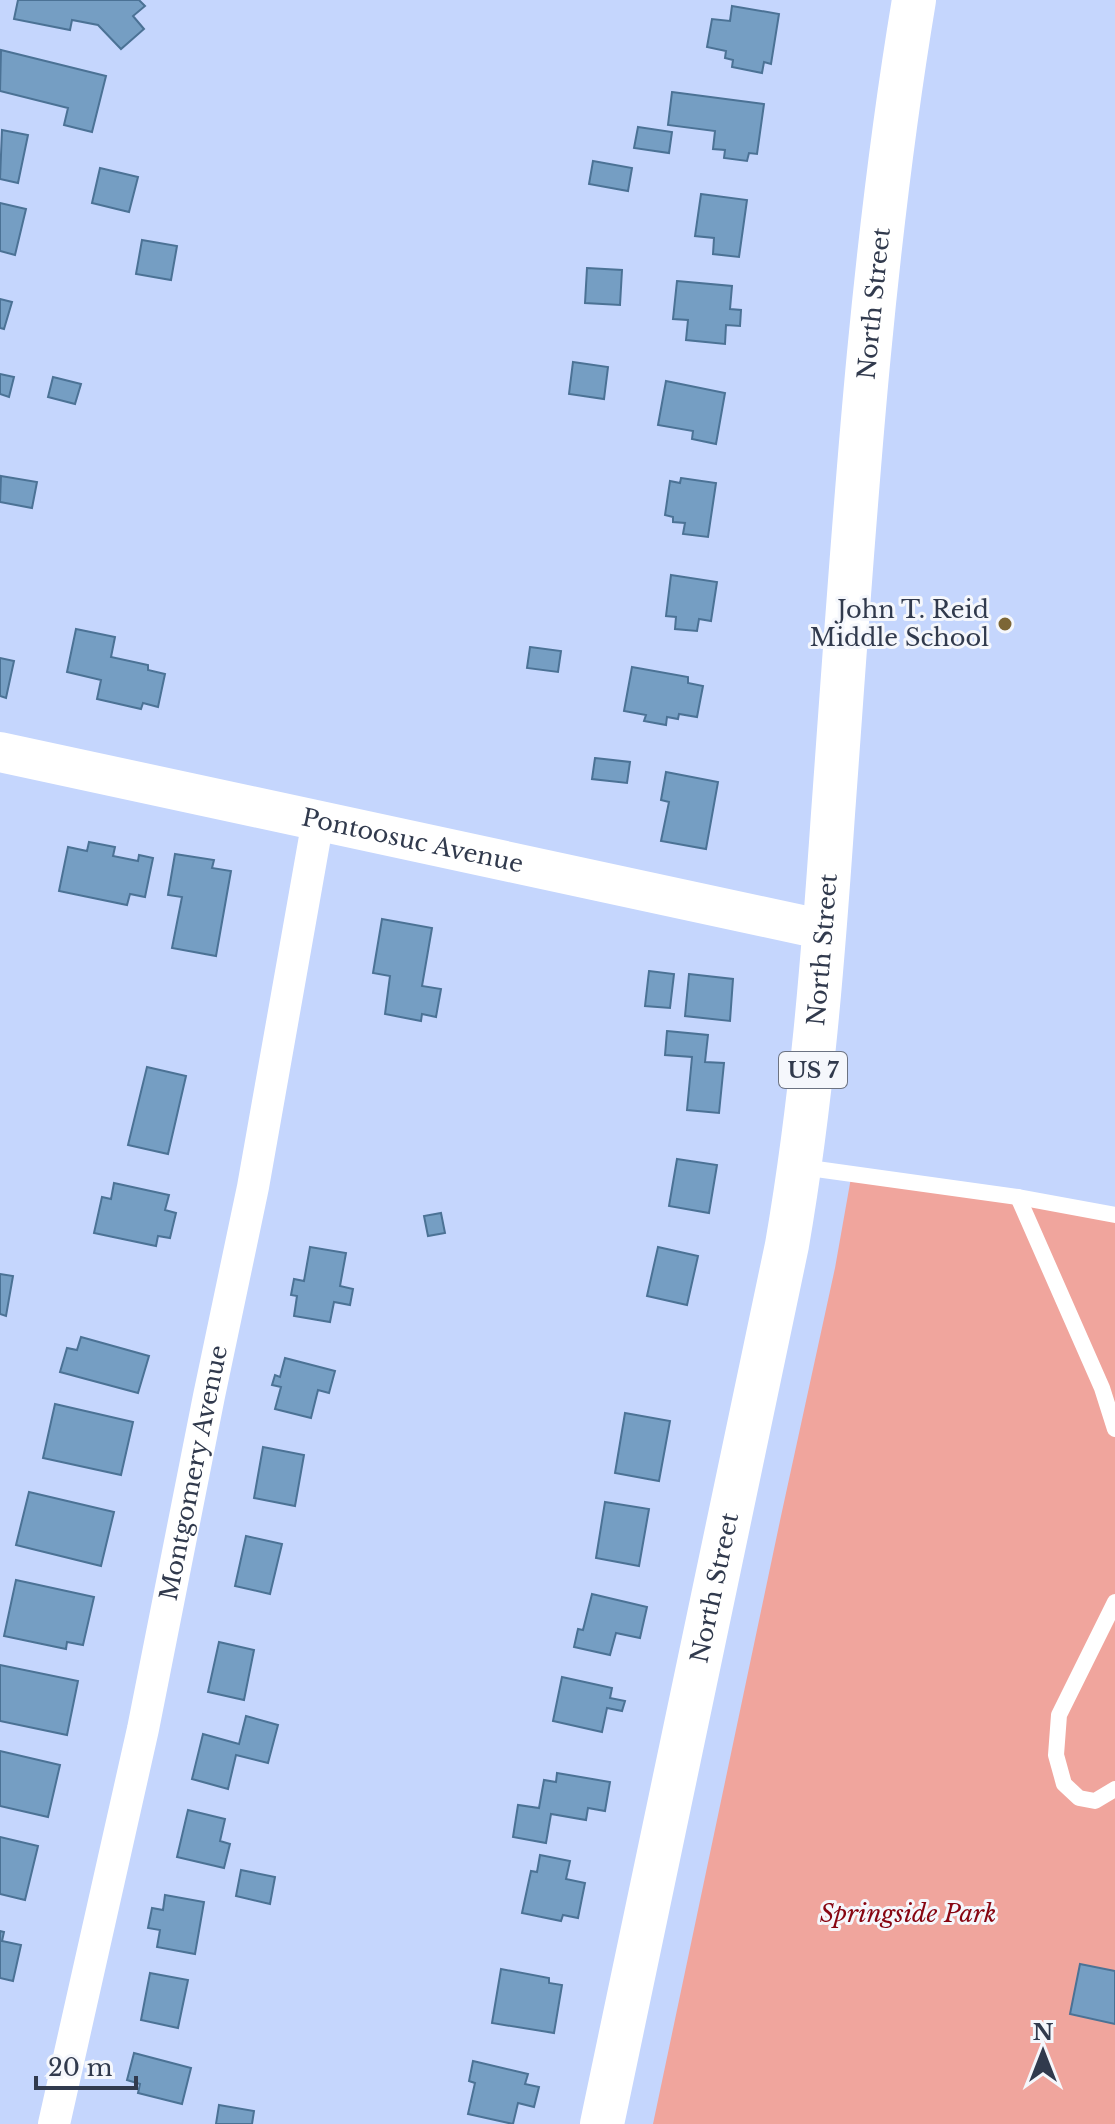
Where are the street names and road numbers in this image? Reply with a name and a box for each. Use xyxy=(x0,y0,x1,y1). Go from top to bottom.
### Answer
street label: North Street xyxy=(852,226,896,381)
street label: Pontoosuc Avenue xyxy=(299,803,526,878)
street label: North Street xyxy=(801,872,843,1027)
road number: US 7 xyxy=(779,1052,847,1088)
street label: Montgomery Avenue xyxy=(154,1342,233,1603)
street label: North Street xyxy=(684,1510,744,1665)

